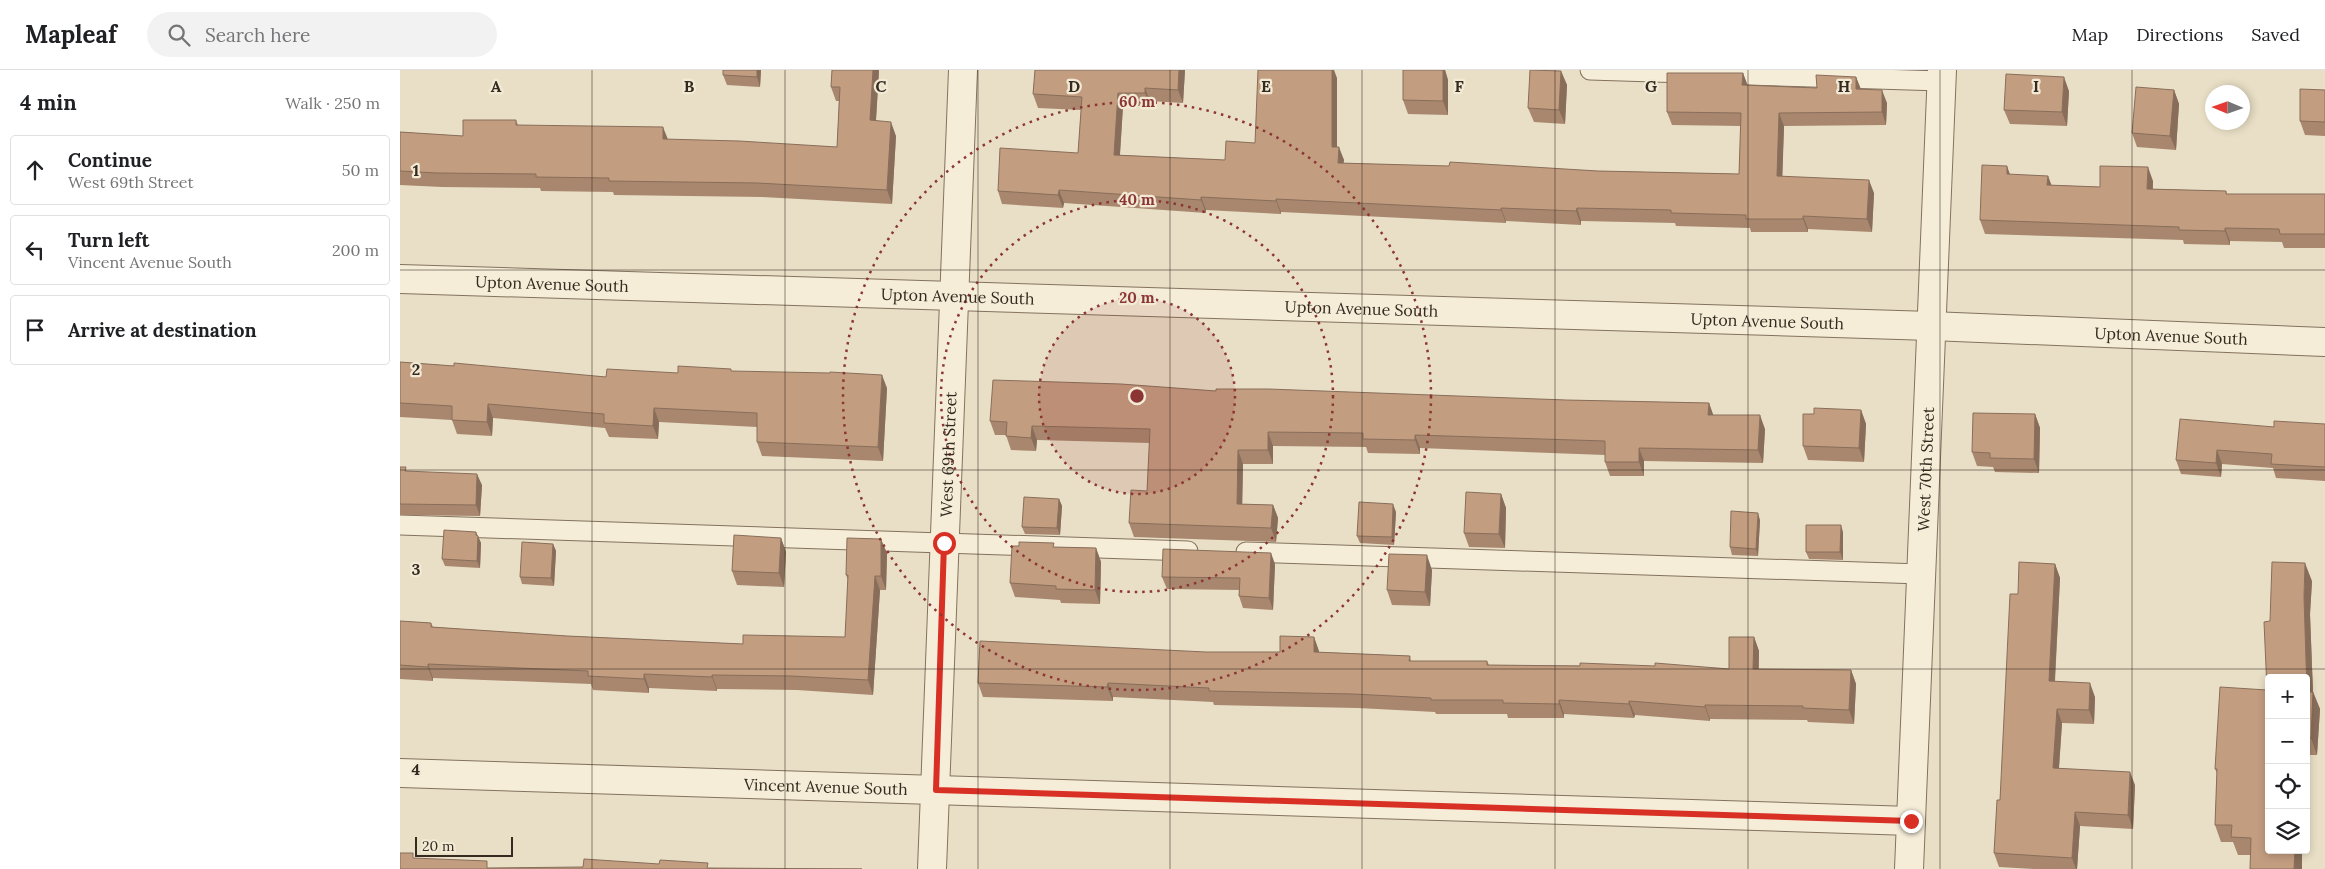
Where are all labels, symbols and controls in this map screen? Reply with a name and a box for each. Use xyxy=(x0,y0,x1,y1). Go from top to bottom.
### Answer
search box xyxy=(147,12,497,57)
text: Mapleaf xyxy=(25,19,117,50)
icon: search xyxy=(165,21,193,49)
text: Search here xyxy=(205,23,310,47)
text: Map xyxy=(2072,23,2108,46)
text: Directions xyxy=(2136,23,2223,46)
text: Saved xyxy=(2251,23,2300,46)
text: A xyxy=(491,76,502,96)
text: B xyxy=(684,76,695,96)
text: C xyxy=(875,76,887,96)
text: D xyxy=(1068,76,1080,96)
text: E xyxy=(1261,76,1271,96)
text: F xyxy=(1454,76,1464,96)
text: G xyxy=(1645,76,1657,96)
text: H xyxy=(1838,76,1851,96)
text: I xyxy=(2033,76,2039,96)
north arrow xyxy=(2205,85,2250,130)
text: 4 min xyxy=(20,89,77,116)
text: 60 m xyxy=(1119,92,1155,111)
text: Walk · 250 m xyxy=(285,93,380,113)
text: Continue xyxy=(68,148,152,172)
icon: ahead xyxy=(21,156,49,184)
text: 50 m xyxy=(342,160,379,180)
text: 1 xyxy=(413,160,419,180)
text: West 69th Street xyxy=(68,172,194,192)
text: 40 m xyxy=(1119,190,1155,209)
text: Turn left xyxy=(68,228,149,252)
icon: left xyxy=(21,236,49,264)
text: 200 m xyxy=(332,240,379,260)
text: Vincent Avenue South xyxy=(68,252,232,272)
street label: Upton Avenue South xyxy=(475,271,629,296)
street label: Upton Avenue South xyxy=(881,284,1035,308)
text: 20 m xyxy=(1119,288,1155,307)
street label: Upton Avenue South xyxy=(1285,296,1439,321)
street label: Upton Avenue South xyxy=(1690,309,1845,333)
icon: arrive xyxy=(21,316,49,344)
text: Arrive at destination xyxy=(68,318,257,342)
street label: Upton Avenue South xyxy=(2094,323,2249,349)
text: 2 xyxy=(412,359,420,379)
centre of rings xyxy=(1128,387,1146,405)
street label: West 69th Street xyxy=(936,390,961,518)
street label: West 70th Street xyxy=(1913,406,1938,532)
route start xyxy=(933,532,956,555)
text: 3 xyxy=(412,559,421,579)
map controls xyxy=(2265,674,2310,854)
button: + xyxy=(2265,674,2310,719)
button: − xyxy=(2265,719,2310,764)
text: 4 xyxy=(412,759,421,779)
button: locate xyxy=(2265,764,2310,809)
street label: Vincent Avenue South xyxy=(743,774,908,799)
button: layers xyxy=(2265,809,2310,854)
route end xyxy=(1900,810,1923,833)
scale bar xyxy=(415,834,512,857)
text: 20 m xyxy=(422,837,454,855)

